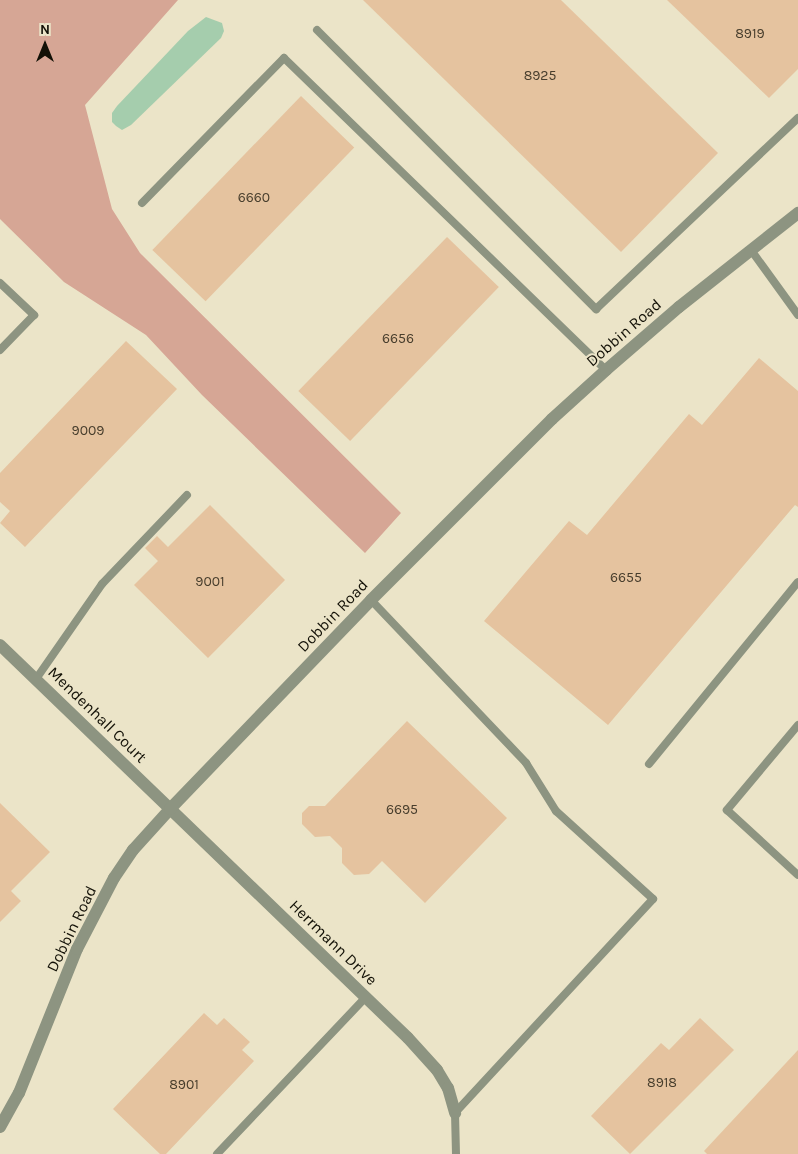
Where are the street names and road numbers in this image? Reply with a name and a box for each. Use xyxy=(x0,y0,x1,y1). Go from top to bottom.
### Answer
street label: Dobbin Road xyxy=(582,295,666,371)
street label: Dobbin Road xyxy=(294,576,372,656)
street label: Mendenhall Court xyxy=(44,663,150,767)
street label: Dobbin Road xyxy=(43,883,101,975)
street label: Herrmann Drive xyxy=(285,896,381,990)

